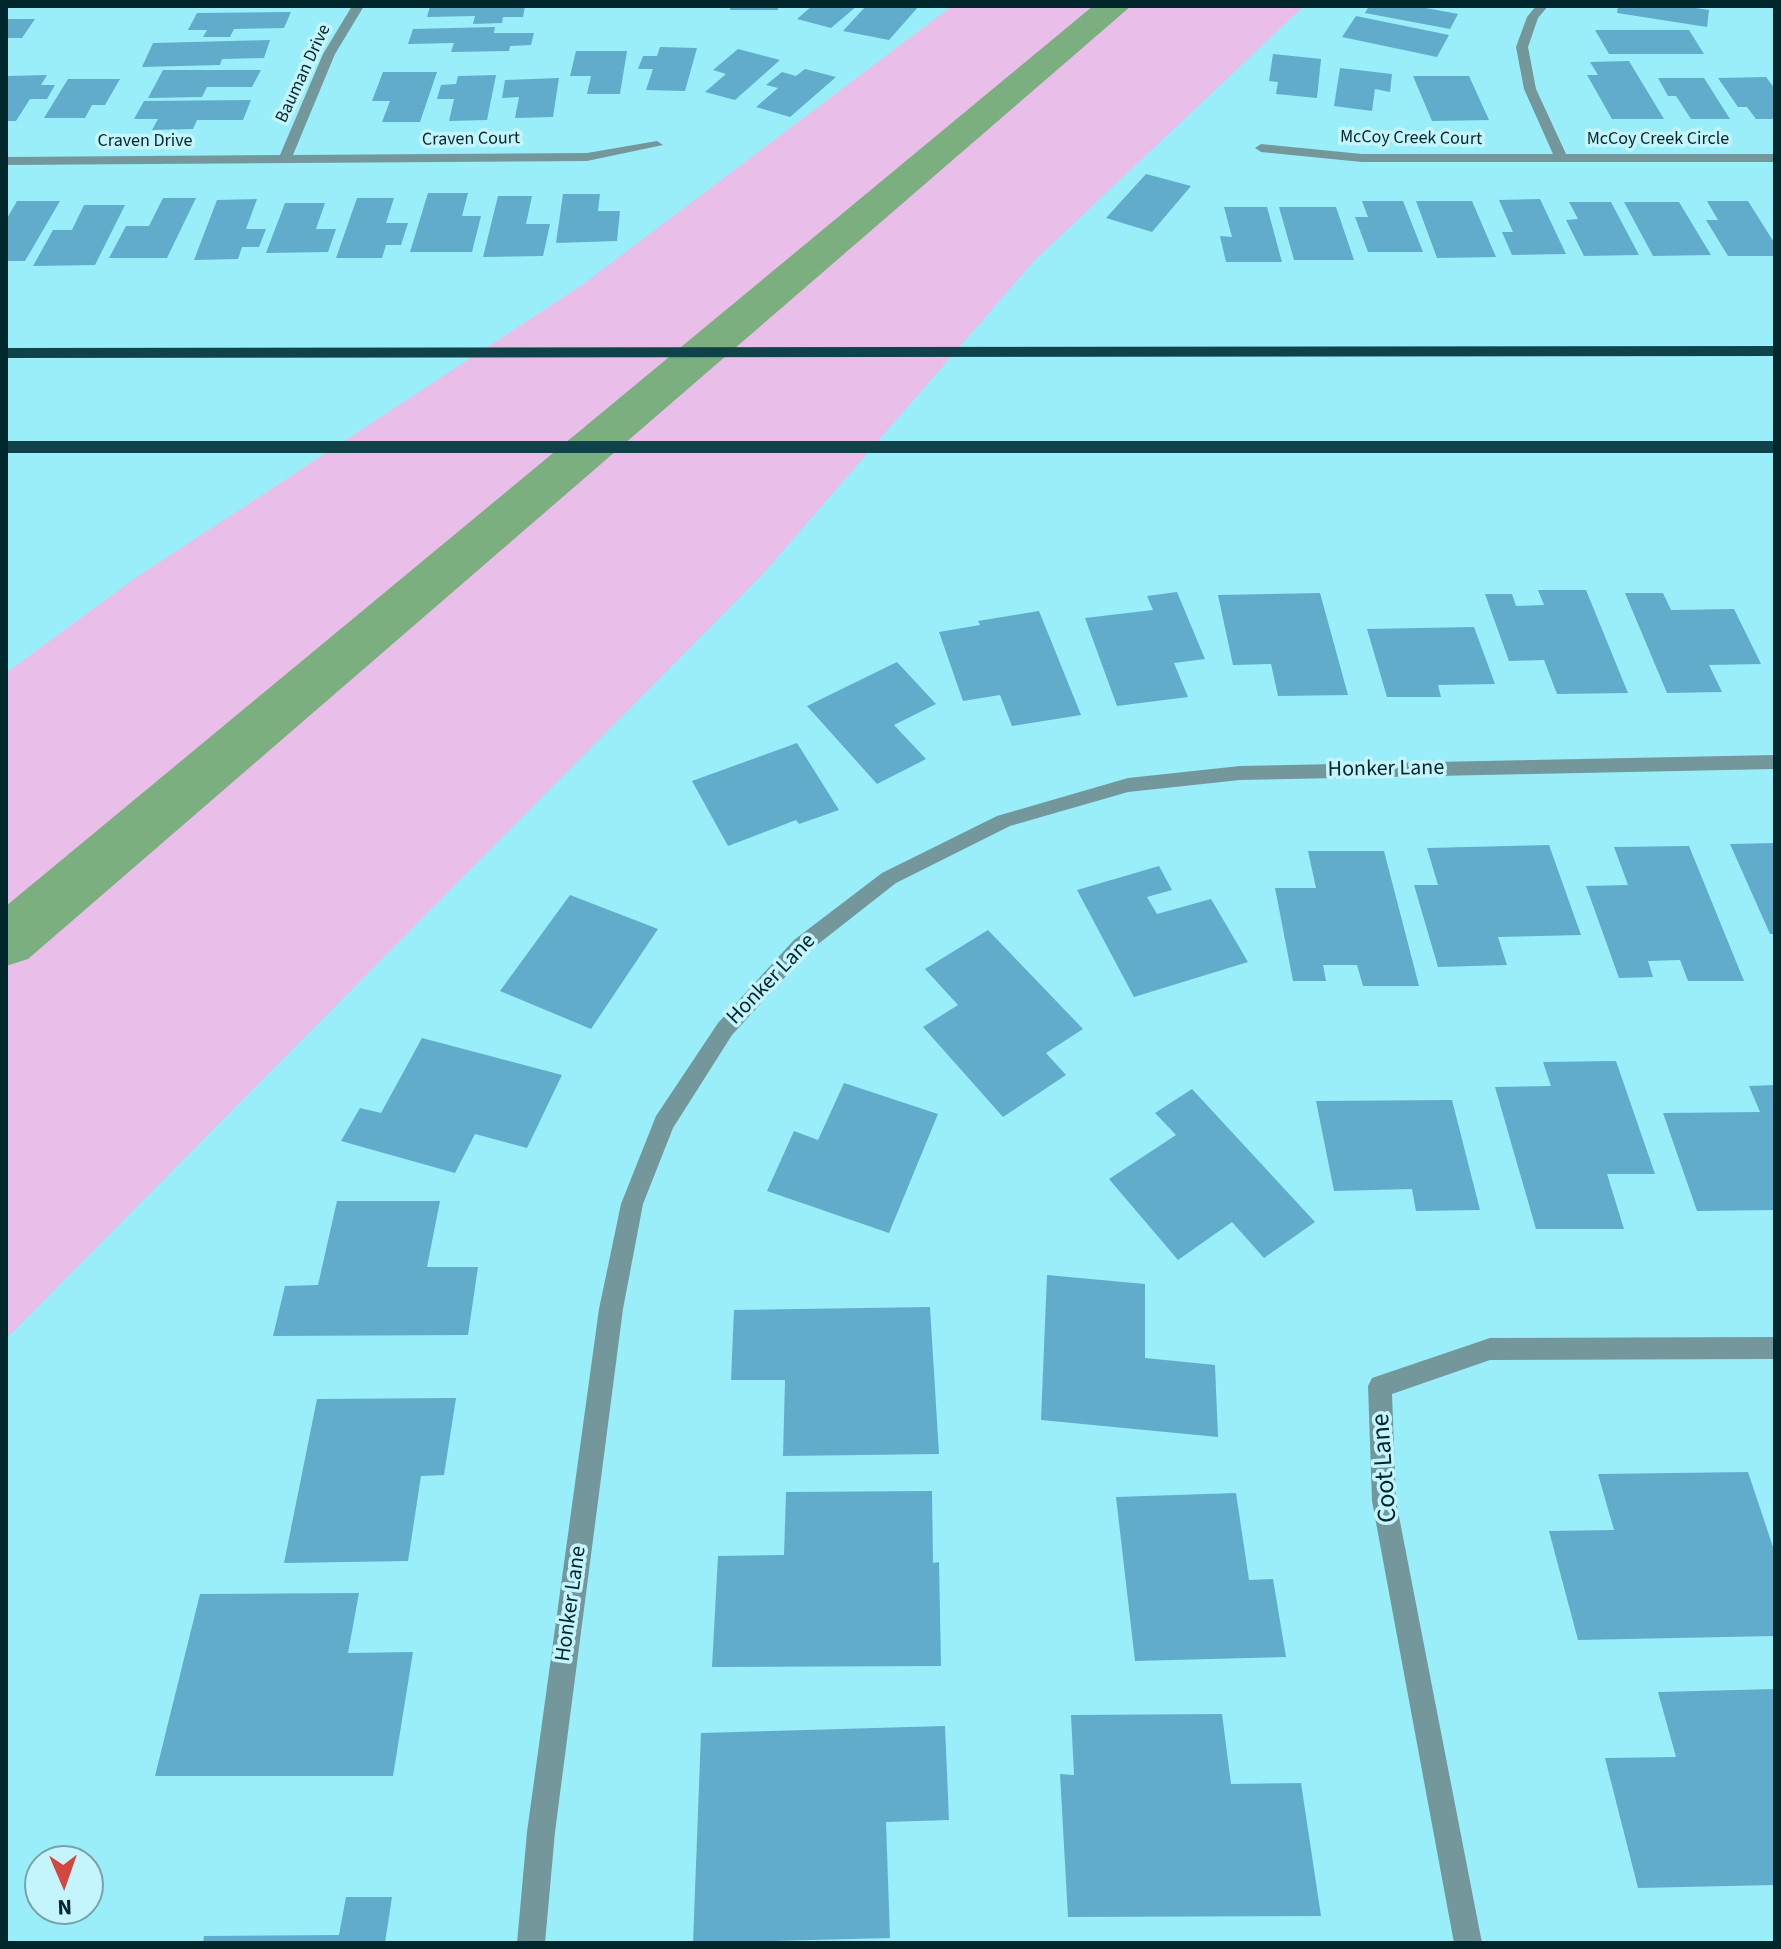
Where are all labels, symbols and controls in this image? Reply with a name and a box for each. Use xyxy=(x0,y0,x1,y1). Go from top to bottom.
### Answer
street label: Bauman Drive xyxy=(272,21,336,127)
street label: McCoy Creek Court xyxy=(1340,127,1482,151)
street label: Craven Court xyxy=(422,128,520,152)
street label: McCoy Creek Circle xyxy=(1587,129,1729,151)
street label: Craven Drive xyxy=(98,131,192,153)
street label: Honker Lane xyxy=(1328,756,1444,784)
street label: Honker Lane xyxy=(722,929,822,1031)
street label: Coot Lane xyxy=(1367,1412,1405,1524)
street label: Honker Lane xyxy=(551,1544,593,1664)
north arrow xyxy=(24,1845,104,1925)
text: N xyxy=(57,1891,73,1923)

